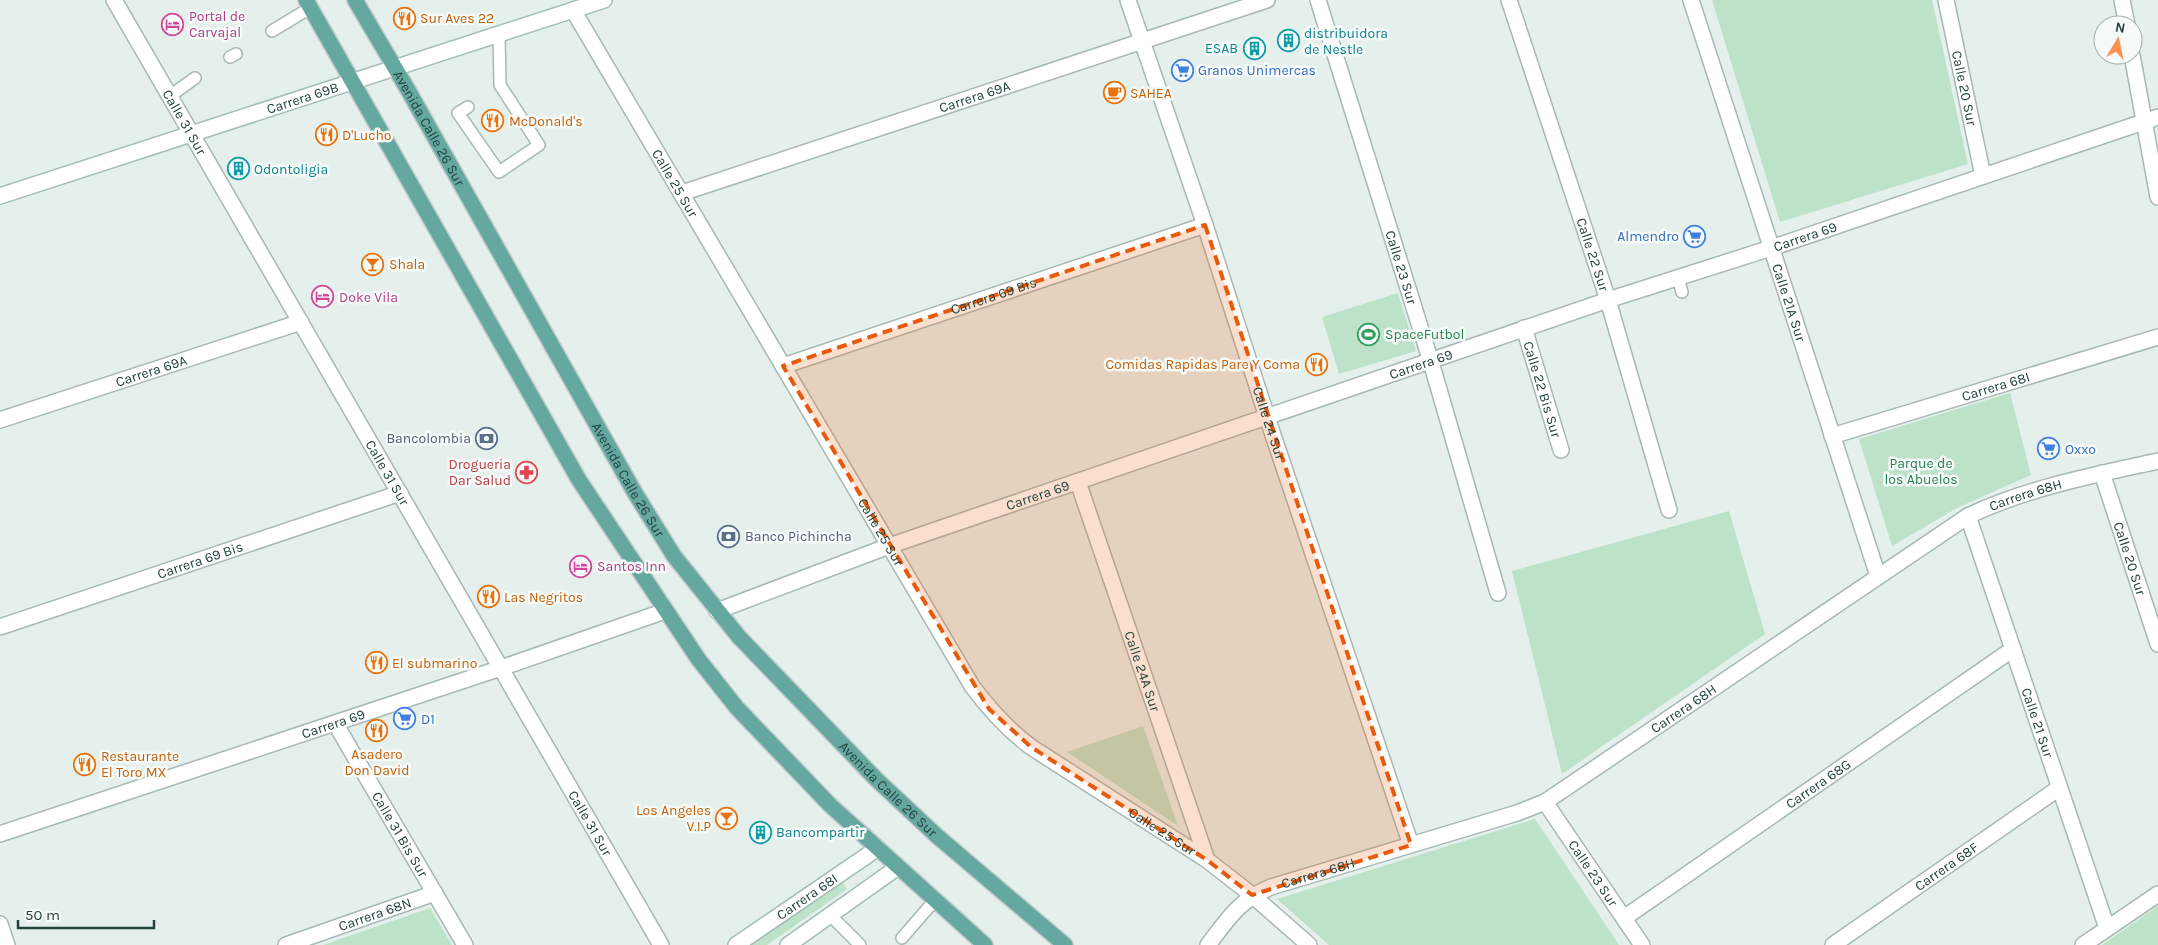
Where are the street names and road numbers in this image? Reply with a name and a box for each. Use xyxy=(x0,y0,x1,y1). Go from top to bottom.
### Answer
street label: Calle 20 Sur xyxy=(1948,49,1980,128)
street label: Avenida Calle 26 Sur xyxy=(389,67,469,190)
street label: Carrera 69A xyxy=(937,77,1012,117)
street label: Carrera 69B xyxy=(265,79,341,118)
street label: Calle 31 Sur xyxy=(159,86,210,159)
street label: Calle 25 Sur xyxy=(648,146,702,221)
street label: Calle 22 Sur xyxy=(1572,216,1613,294)
street label: Carrera 69 xyxy=(1771,218,1839,256)
street label: Calle 23 Sur xyxy=(1381,228,1421,307)
street label: Calle 21A Sur xyxy=(1768,262,1810,345)
street label: Carrera 69 Bis xyxy=(949,274,1039,318)
street label: Calle 22 Bis Sur xyxy=(1519,339,1565,441)
street label: Carrera 69 xyxy=(1387,346,1455,383)
street label: Carrera 69A xyxy=(114,352,189,391)
street label: Carrera 68I xyxy=(1960,368,2032,405)
street label: Calle 24 Sur xyxy=(1249,385,1289,463)
street label: Avenida Calle 26 Sur xyxy=(588,419,669,541)
street label: Calle 31 Sur xyxy=(361,437,413,509)
street label: Carrera 68H xyxy=(1987,475,2064,515)
street label: Carrera 69 xyxy=(1004,477,1072,514)
street label: Calle 25 Sur xyxy=(854,495,908,570)
street label: Calle 20 Sur xyxy=(2110,520,2150,599)
street label: Carrera 69 Bis xyxy=(155,538,245,583)
street label: Calle 24A Sur xyxy=(1121,629,1164,715)
street label: Carrera 68H xyxy=(1648,681,1720,737)
street label: Calle 21 Sur xyxy=(2018,686,2057,761)
street label: Carrera 69 xyxy=(299,706,367,743)
street label: Avenida Calle 26 Sur xyxy=(835,738,941,841)
street label: Carrera 68G xyxy=(1783,756,1854,813)
street label: Calle 31 Sur xyxy=(564,787,616,860)
street label: Calle 31 Bis Sur xyxy=(368,789,432,881)
street label: Calle 25 Sur xyxy=(1125,804,1199,860)
street label: Calle 23 Sur xyxy=(1564,837,1622,911)
street label: Carrera 68F xyxy=(1912,839,1982,895)
street label: Carrera 68H xyxy=(1279,854,1357,892)
street label: Carrera 68I xyxy=(773,870,841,924)
street label: Carrera 68N xyxy=(336,894,414,935)

